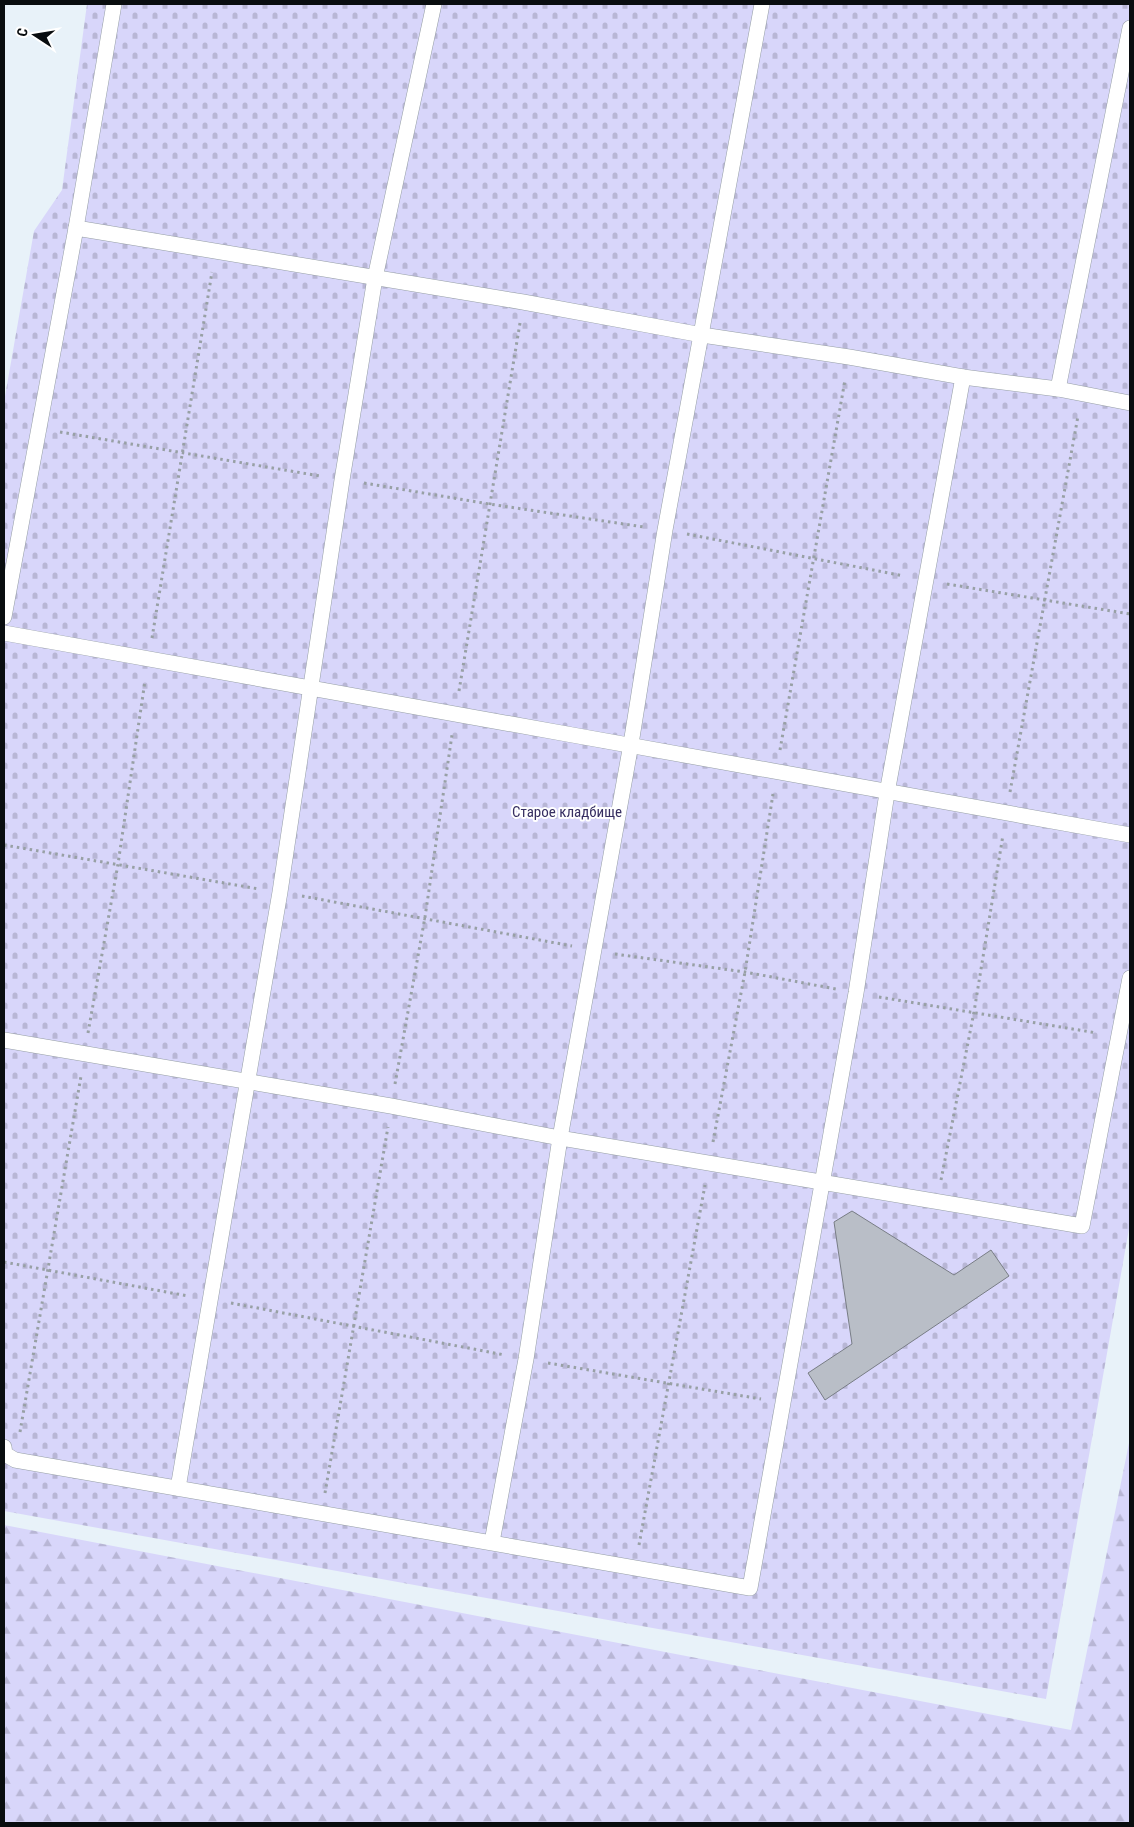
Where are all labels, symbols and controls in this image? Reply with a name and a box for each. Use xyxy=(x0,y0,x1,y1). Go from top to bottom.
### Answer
north arrow xyxy=(10,10,60,60)
text: С xyxy=(14,27,31,38)
park label: Старое кладбище xyxy=(512,803,622,821)

